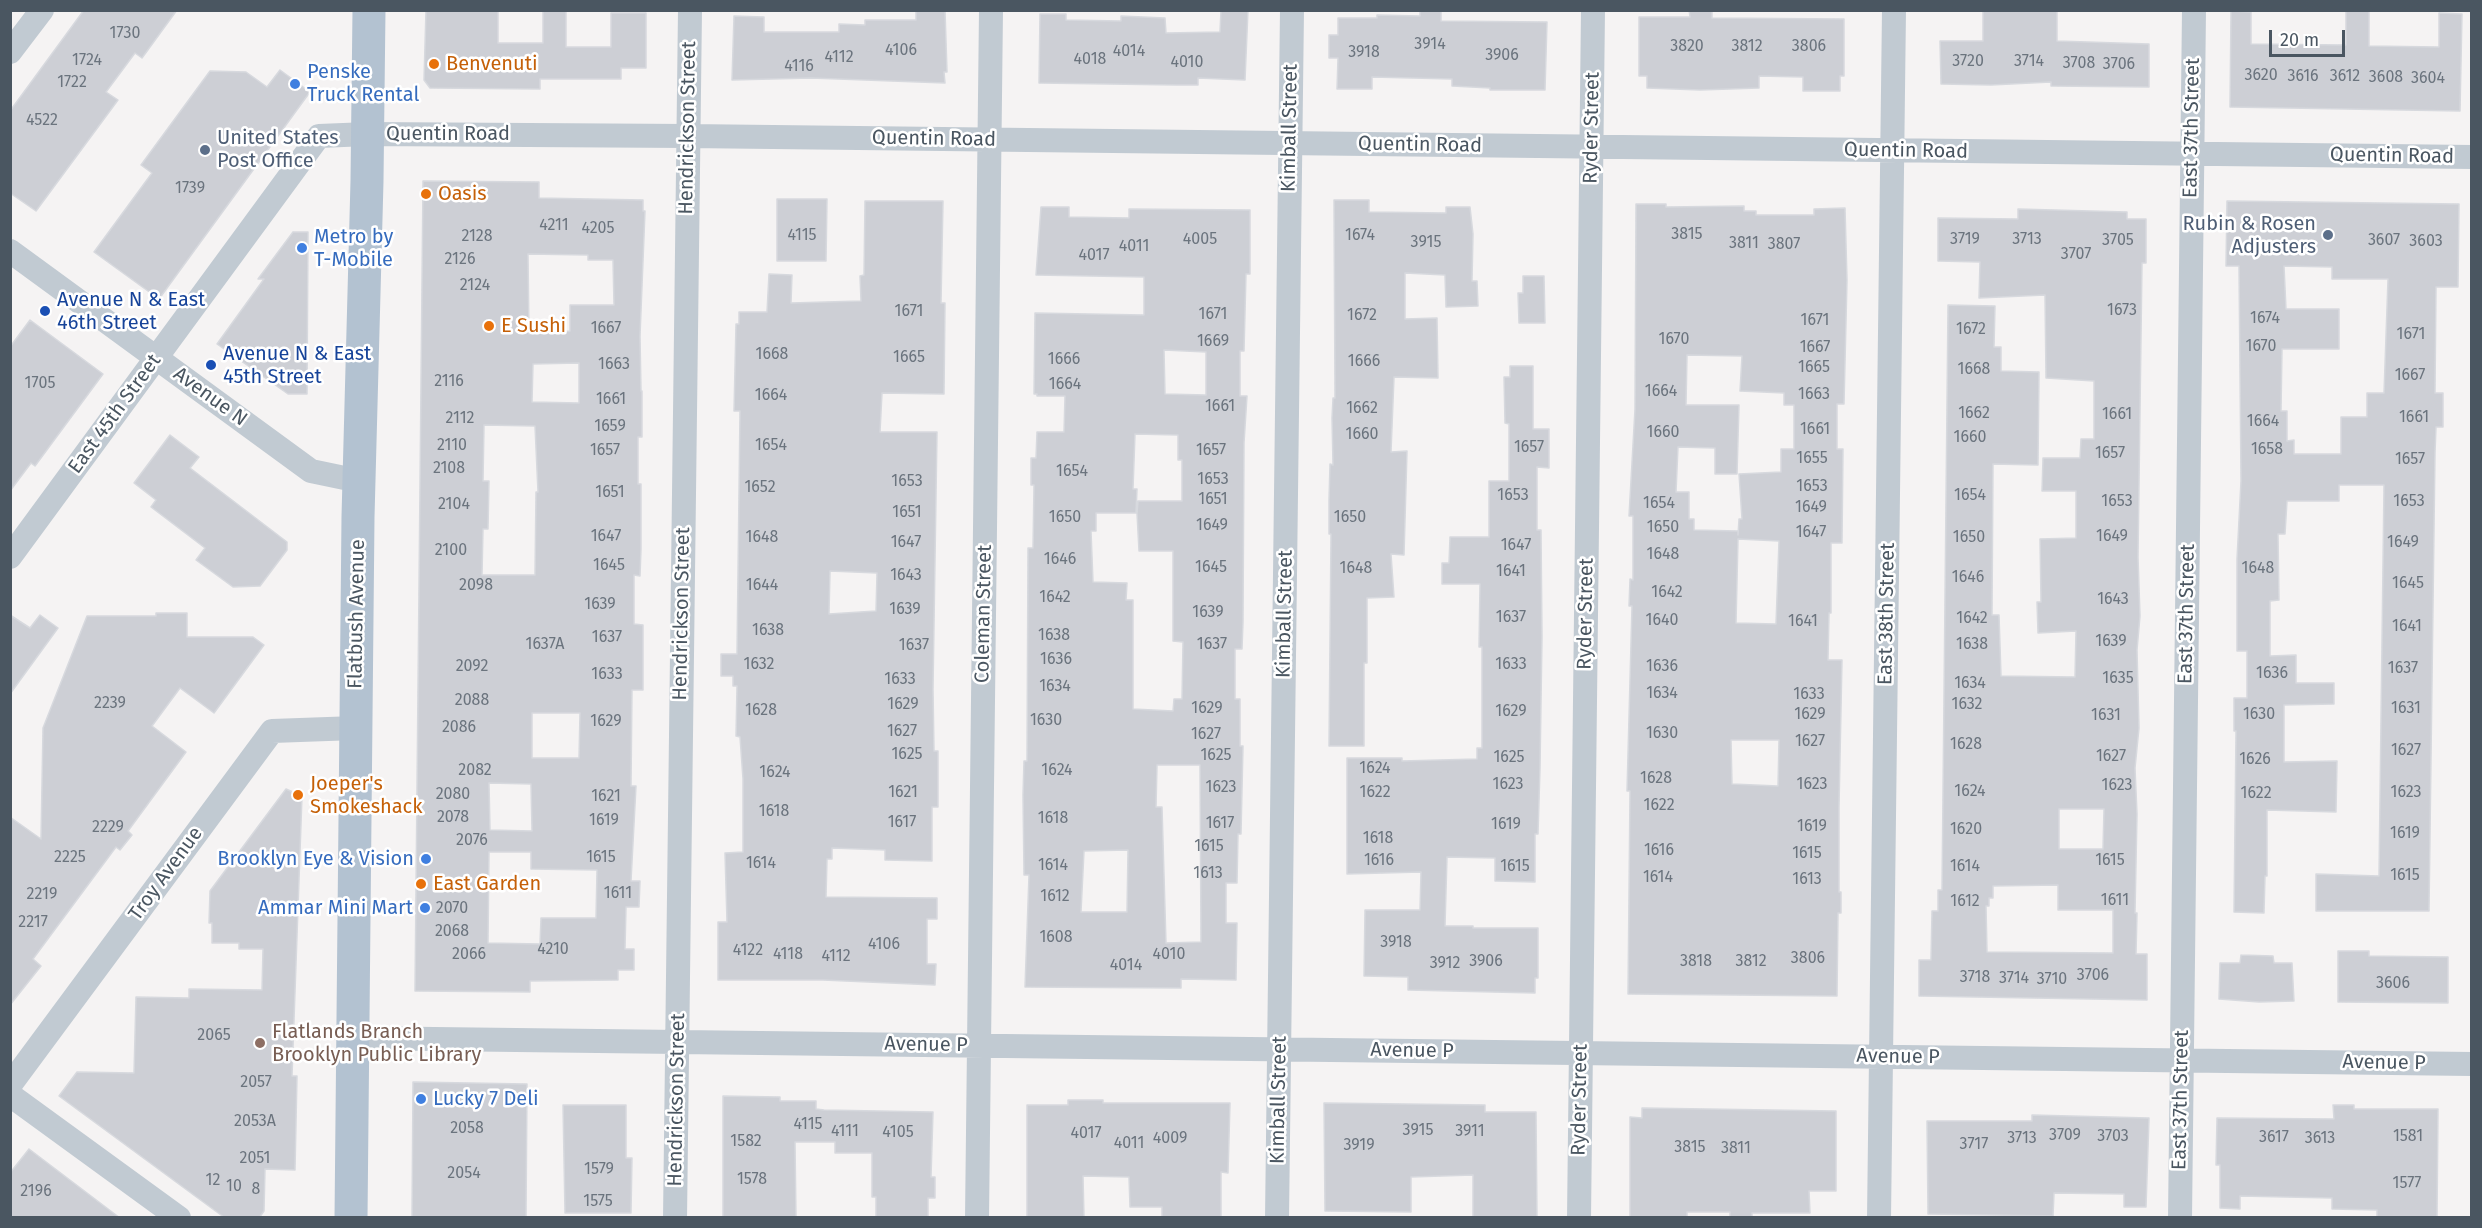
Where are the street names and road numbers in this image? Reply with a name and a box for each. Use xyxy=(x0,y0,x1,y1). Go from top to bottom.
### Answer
street label: Hendrickson Street xyxy=(674,41,702,215)
street label: East 37th Street xyxy=(2179,58,2205,198)
street label: Kimball Street xyxy=(1277,64,1303,192)
street label: Ryder Street xyxy=(1579,72,1605,184)
street label: Quentin Road xyxy=(386,122,510,146)
street label: Quentin Road xyxy=(872,126,996,152)
street label: Quentin Road xyxy=(1358,132,1482,158)
street label: Quentin Road xyxy=(1844,138,1968,164)
street label: Quentin Road xyxy=(2330,143,2454,169)
street label: East 45th Street xyxy=(64,350,166,478)
street label: Avenue N xyxy=(168,362,252,432)
street label: Hendrickson Street xyxy=(668,527,696,701)
street label: Flatbush Avenue xyxy=(344,539,370,689)
street label: East 38th Street xyxy=(1874,543,1900,685)
street label: East 37th Street xyxy=(2174,544,2200,684)
street label: Coleman Street xyxy=(971,545,997,683)
street label: Kimball Street xyxy=(1272,550,1298,678)
street label: Ryder Street xyxy=(1573,558,1599,670)
street label: Troy Avenue xyxy=(124,822,208,926)
street label: Hendrickson Street xyxy=(663,1013,691,1187)
street label: East 37th Street xyxy=(2168,1030,2194,1170)
street label: Avenue P xyxy=(884,1032,968,1058)
street label: Kimball Street xyxy=(1266,1036,1292,1164)
street label: Avenue P xyxy=(1370,1038,1454,1064)
street label: Ryder Street xyxy=(1567,1044,1593,1156)
street label: Avenue P xyxy=(1856,1044,1940,1070)
street label: Avenue P xyxy=(2342,1050,2426,1076)

